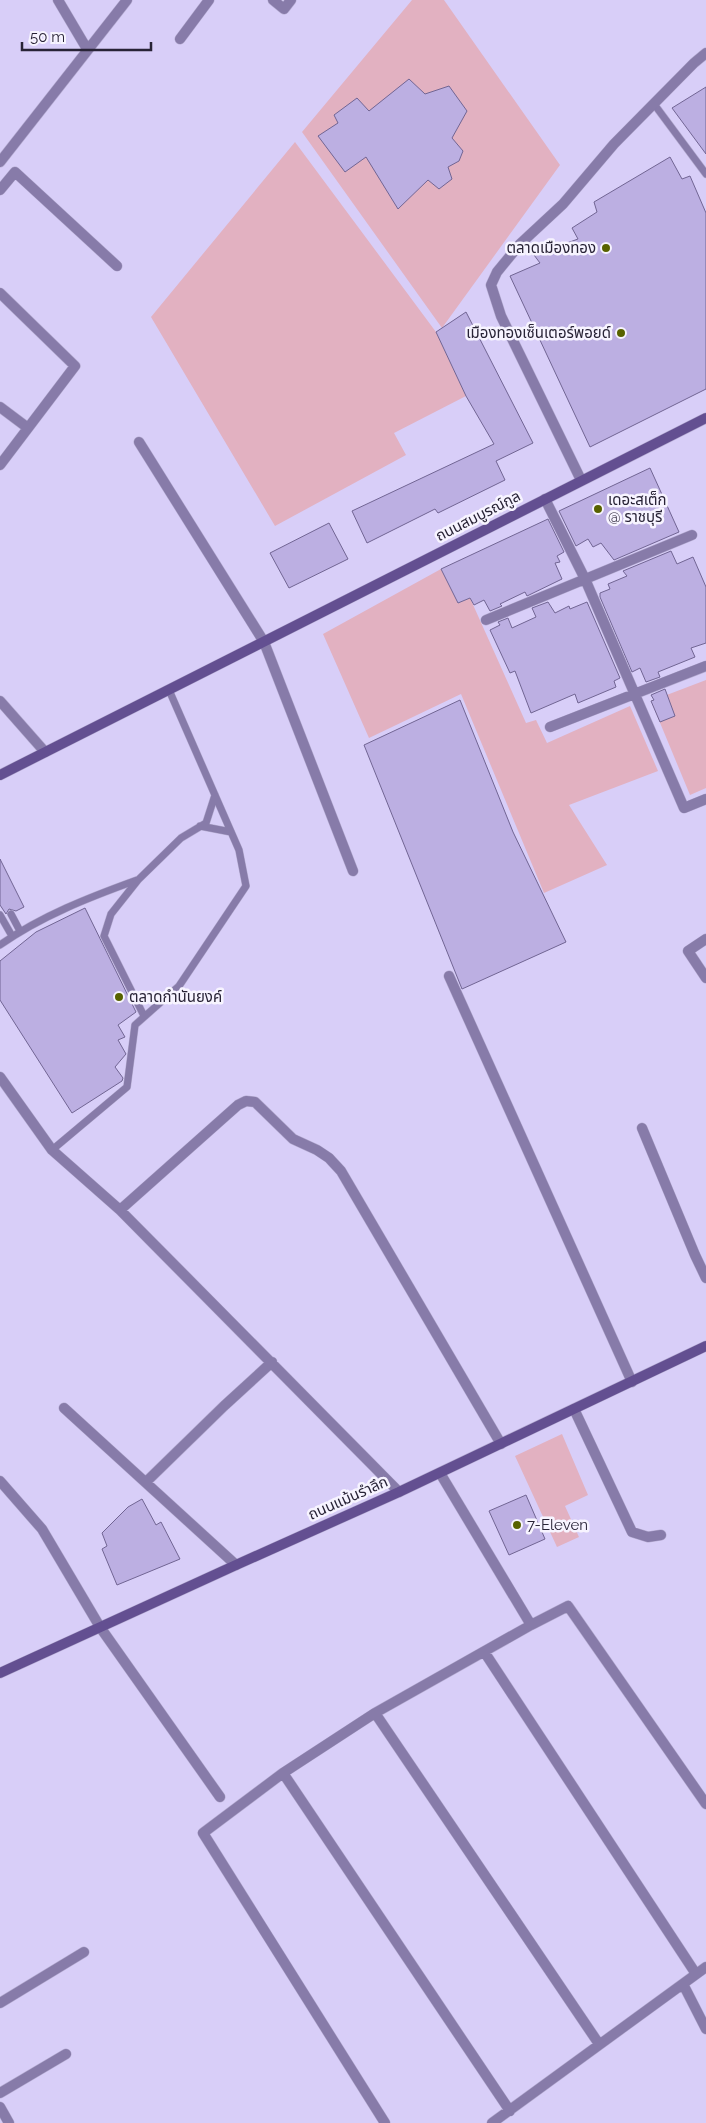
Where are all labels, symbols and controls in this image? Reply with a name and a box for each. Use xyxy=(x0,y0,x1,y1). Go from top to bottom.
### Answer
scale bar xyxy=(22,20,151,52)
text: 50 m xyxy=(30,28,65,46)
place label: ตลาดเมืองทอง xyxy=(506,239,596,257)
marker: ตลาดเมืองทอง xyxy=(600,242,612,254)
place label: เมืองทองเซ็นเตอร์พอยด์ xyxy=(466,324,611,342)
marker: เมืองทองเซ็นเตอร์พอยด์ xyxy=(615,327,627,339)
street label: ถนนสมบูรณ์กูล xyxy=(433,487,523,545)
place label: เดอะสเต็ก @ ราชบุรี xyxy=(608,491,667,526)
marker: เดอะสเต็ก @ ราชบุรี xyxy=(592,503,604,515)
place label: ตลาดกำนันยงค์ xyxy=(129,988,222,1006)
marker: ตลาดกำนันยงค์ xyxy=(113,991,125,1003)
street label: ถนนแม้นรำลึก xyxy=(305,1472,391,1524)
place label: 7-Eleven xyxy=(527,1516,588,1534)
marker: 7-Eleven xyxy=(511,1519,523,1531)

